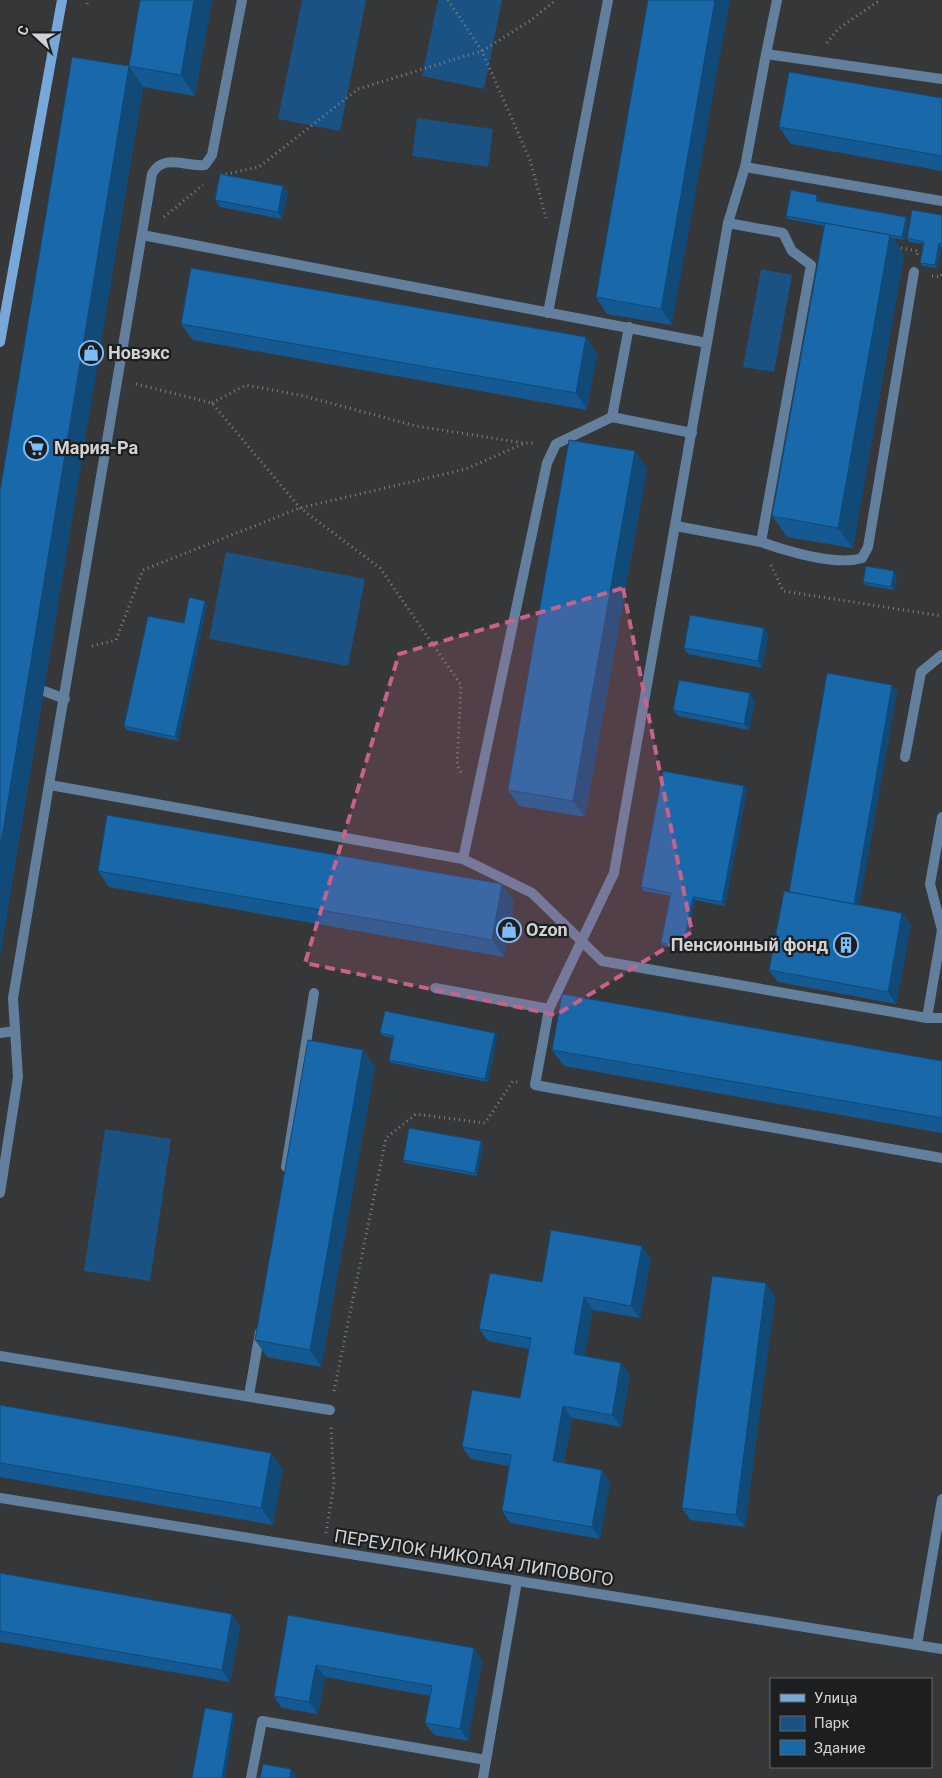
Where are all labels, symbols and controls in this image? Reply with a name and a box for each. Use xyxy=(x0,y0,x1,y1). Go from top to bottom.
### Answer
north arrow xyxy=(10,10,60,60)
text: С xyxy=(14,23,32,37)
shop icon: Новэкс xyxy=(78,340,104,366)
place label: Новэкс xyxy=(108,342,170,363)
supermarket icon: Мария-Ра xyxy=(23,435,49,461)
place label: Мария-Ра xyxy=(54,437,138,458)
shop icon: Ozon xyxy=(496,917,522,943)
place label: Ozon xyxy=(526,919,568,940)
building icon: Пенсионный фонд xyxy=(833,932,859,958)
place label: Пенсионный фонд xyxy=(671,934,829,955)
street label: ПЕРЕУЛОК НИКОЛАЯ ЛИПОВОГО xyxy=(333,1525,615,1590)
legend xyxy=(770,1678,932,1768)
text: Улица xyxy=(814,1689,857,1707)
text: Парк xyxy=(814,1714,849,1732)
text: Здание xyxy=(814,1739,865,1757)

